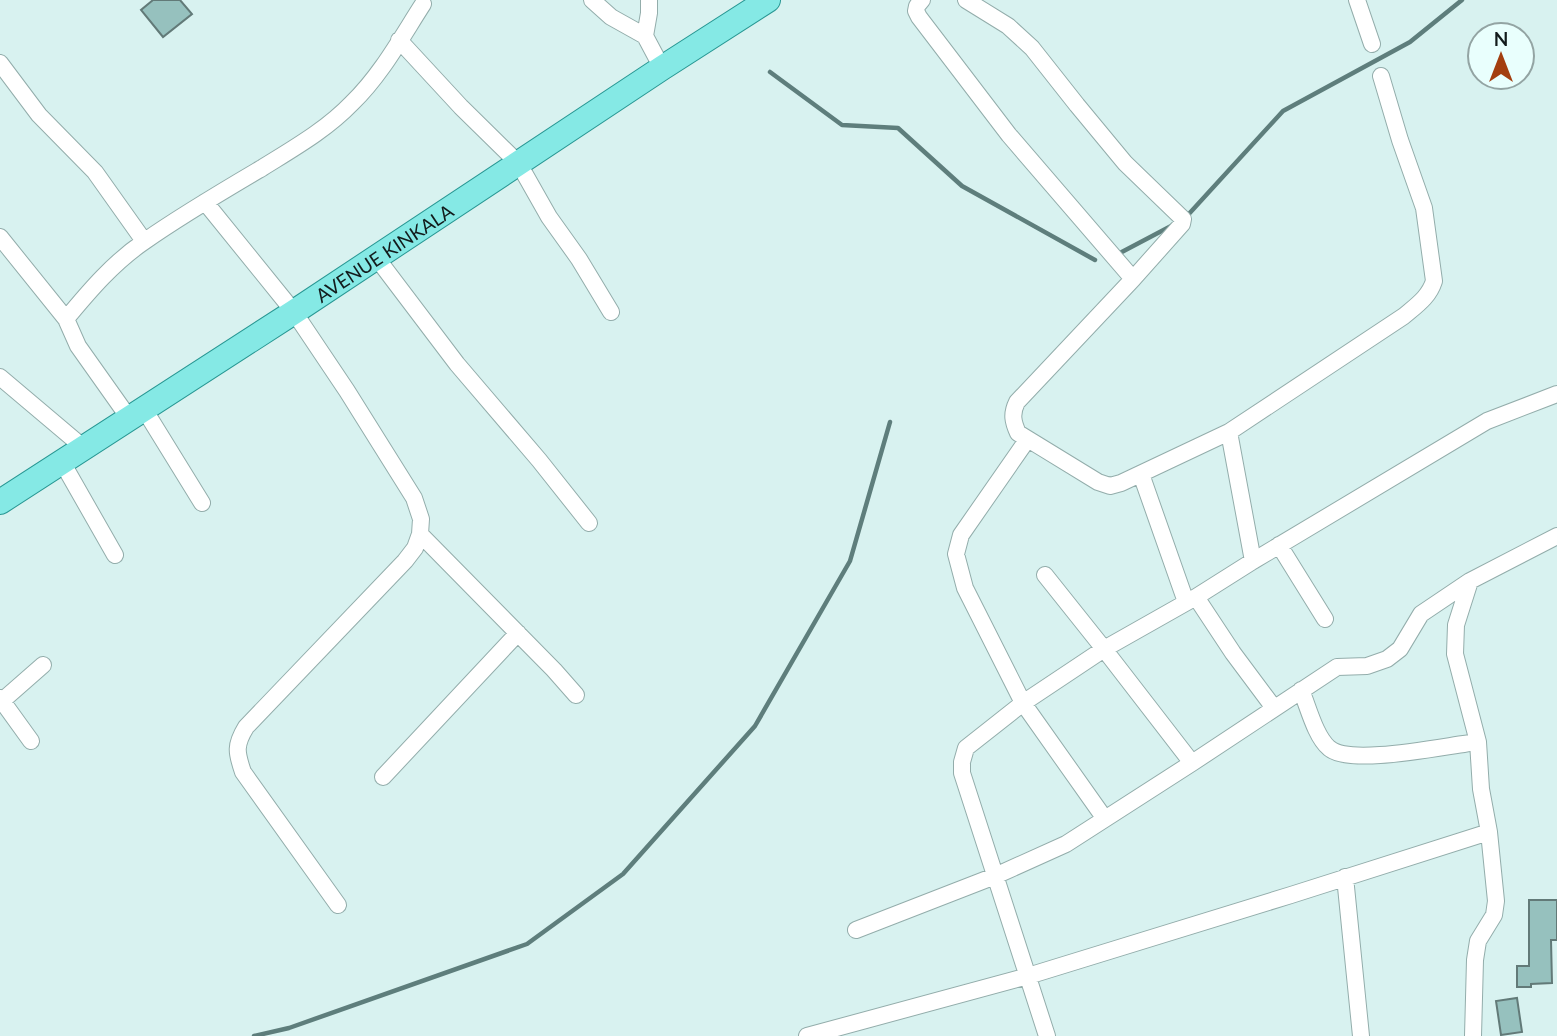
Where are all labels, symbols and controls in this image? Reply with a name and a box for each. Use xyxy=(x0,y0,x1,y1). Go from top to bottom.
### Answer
north arrow xyxy=(1466,21,1536,91)
text: N xyxy=(1494,27,1508,50)
street label: AVENUE KINKALA xyxy=(311,198,457,306)

